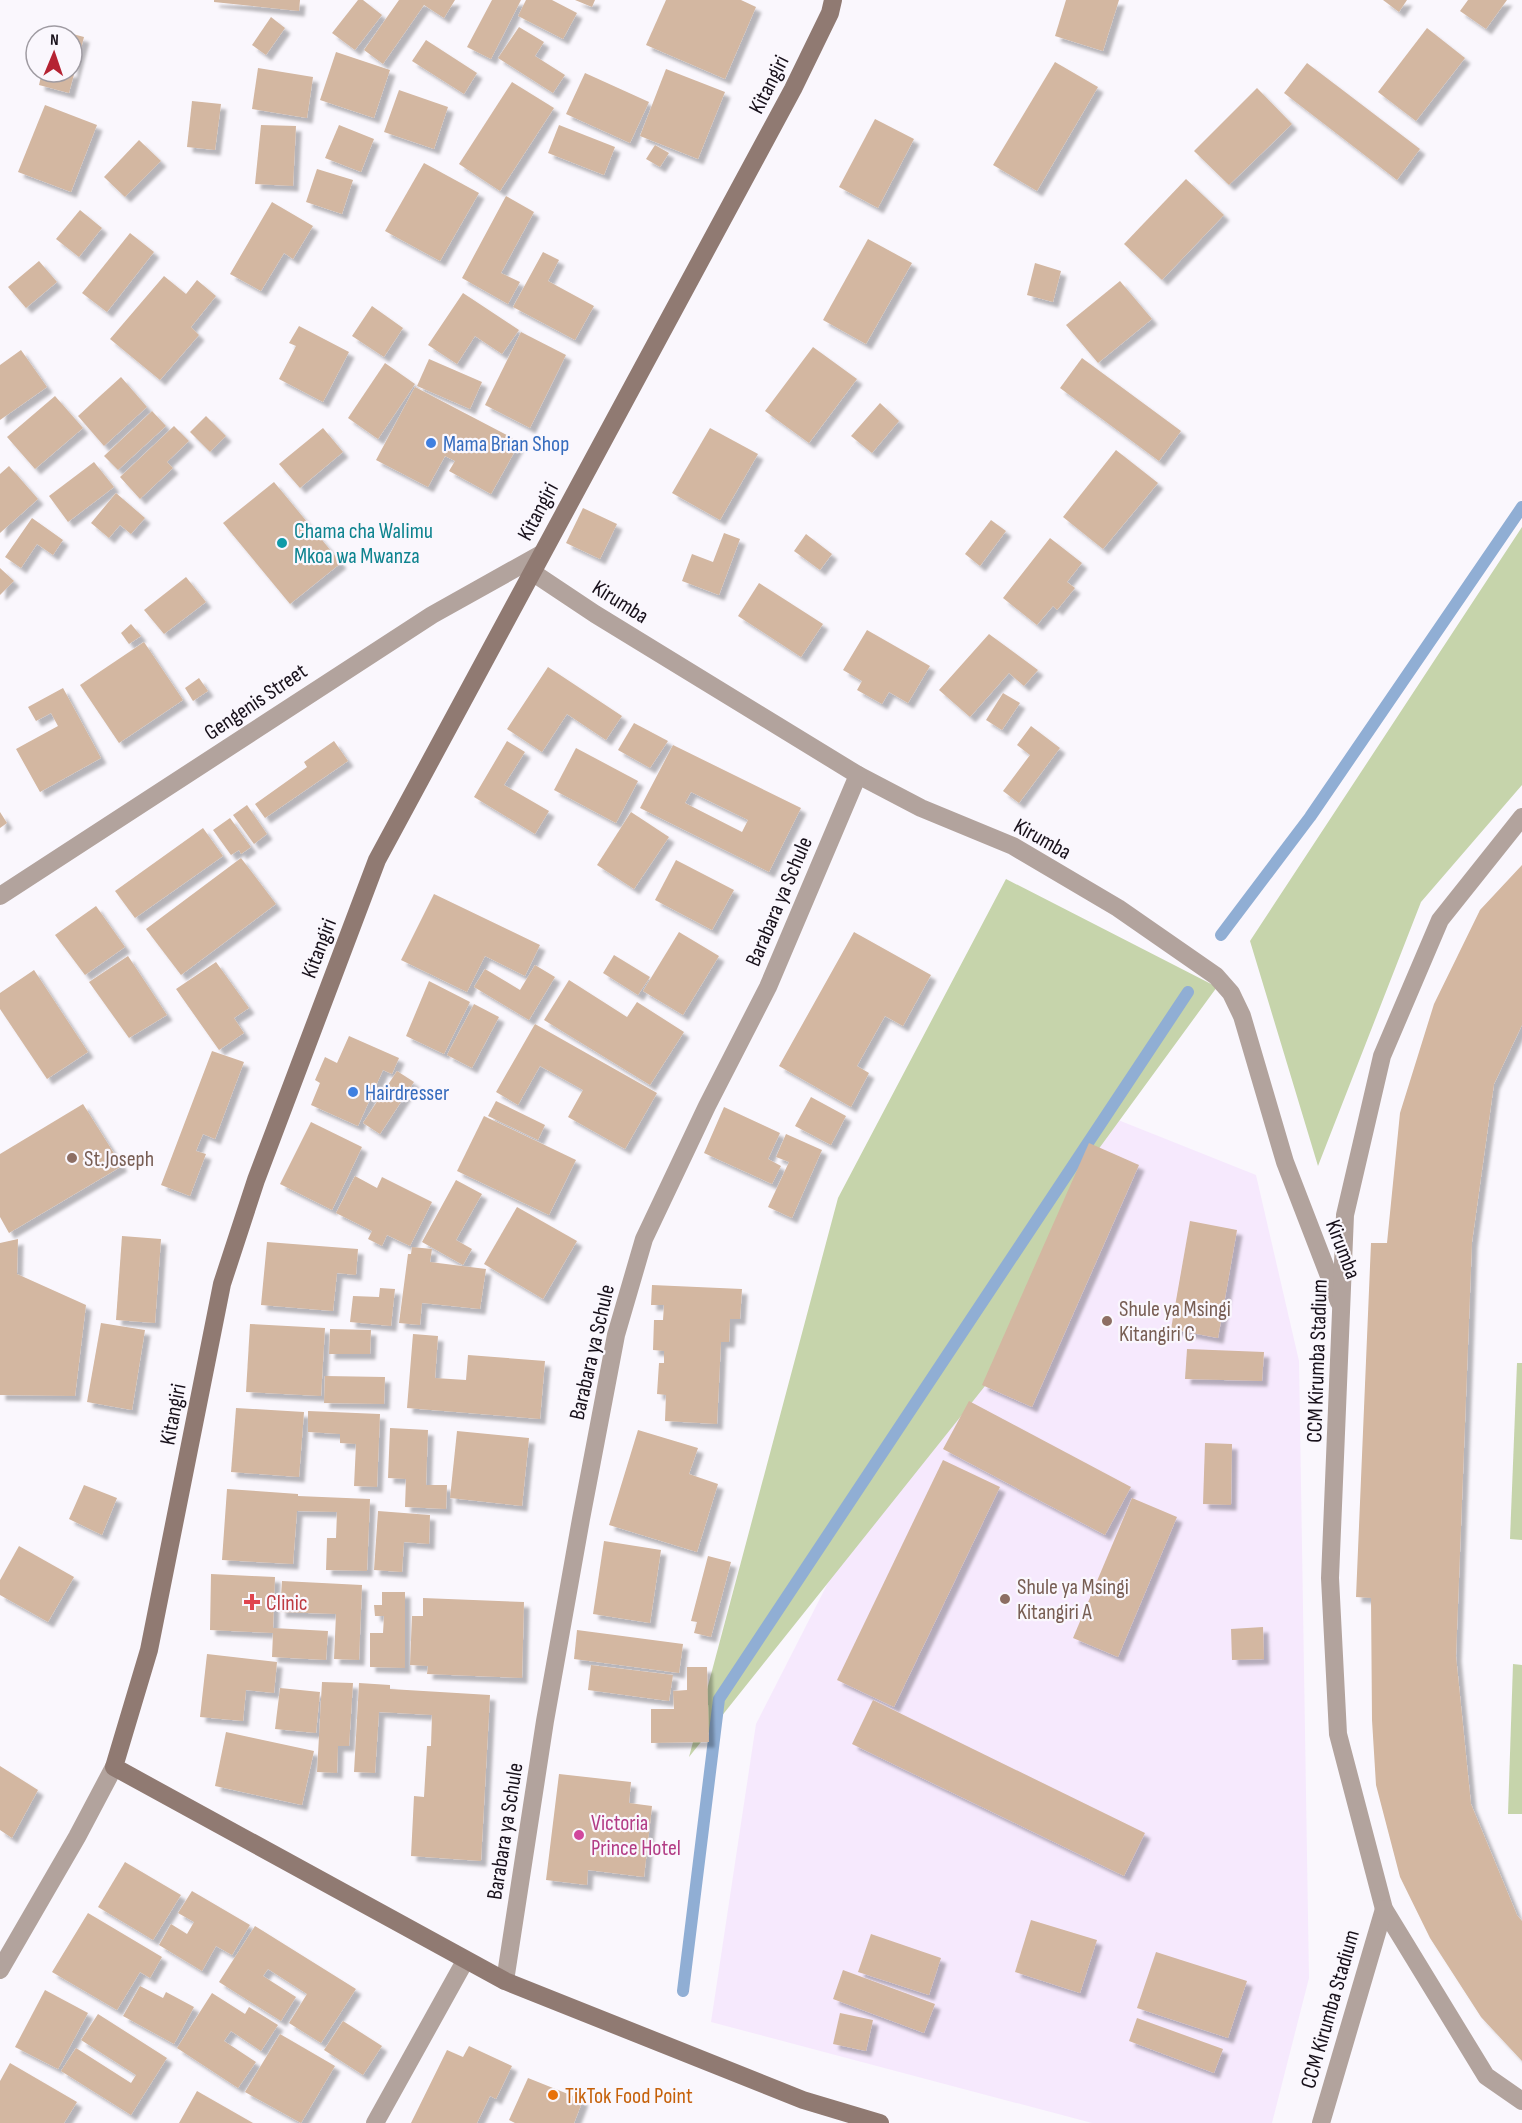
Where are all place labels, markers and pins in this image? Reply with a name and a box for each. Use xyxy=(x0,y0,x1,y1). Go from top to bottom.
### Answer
place label: Mama Brian Shop xyxy=(443,431,569,458)
marker: Mama Brian Shop xyxy=(424,436,438,450)
place label: Chama cha Walimu Mkoa wa Mwanza xyxy=(294,518,433,570)
marker: Chama cha Walimu Mkoa wa Mwanza xyxy=(275,536,289,550)
place label: Hairdresser xyxy=(365,1080,449,1107)
marker: Hairdresser xyxy=(346,1085,360,1099)
place label: St.Joseph xyxy=(84,1146,154,1173)
marker: St.Joseph xyxy=(65,1151,79,1165)
place label: Shule ya Msingi Kitangiri C xyxy=(1119,1296,1231,1348)
marker: Shule ya Msingi Kitangiri C xyxy=(1100,1314,1114,1328)
place label: Shule ya Msingi Kitangiri A xyxy=(1017,1574,1129,1626)
place label: Clinic xyxy=(266,1590,308,1617)
marker: Shule ya Msingi Kitangiri A xyxy=(998,1592,1012,1606)
marker: Clinic xyxy=(243,1593,261,1611)
place label: Victoria Prince Hotel xyxy=(591,1810,681,1862)
marker: Victoria Prince Hotel xyxy=(572,1828,586,1842)
place label: TikTok Food Point xyxy=(565,2083,693,2110)
marker: TikTok Food Point xyxy=(546,2088,560,2102)

